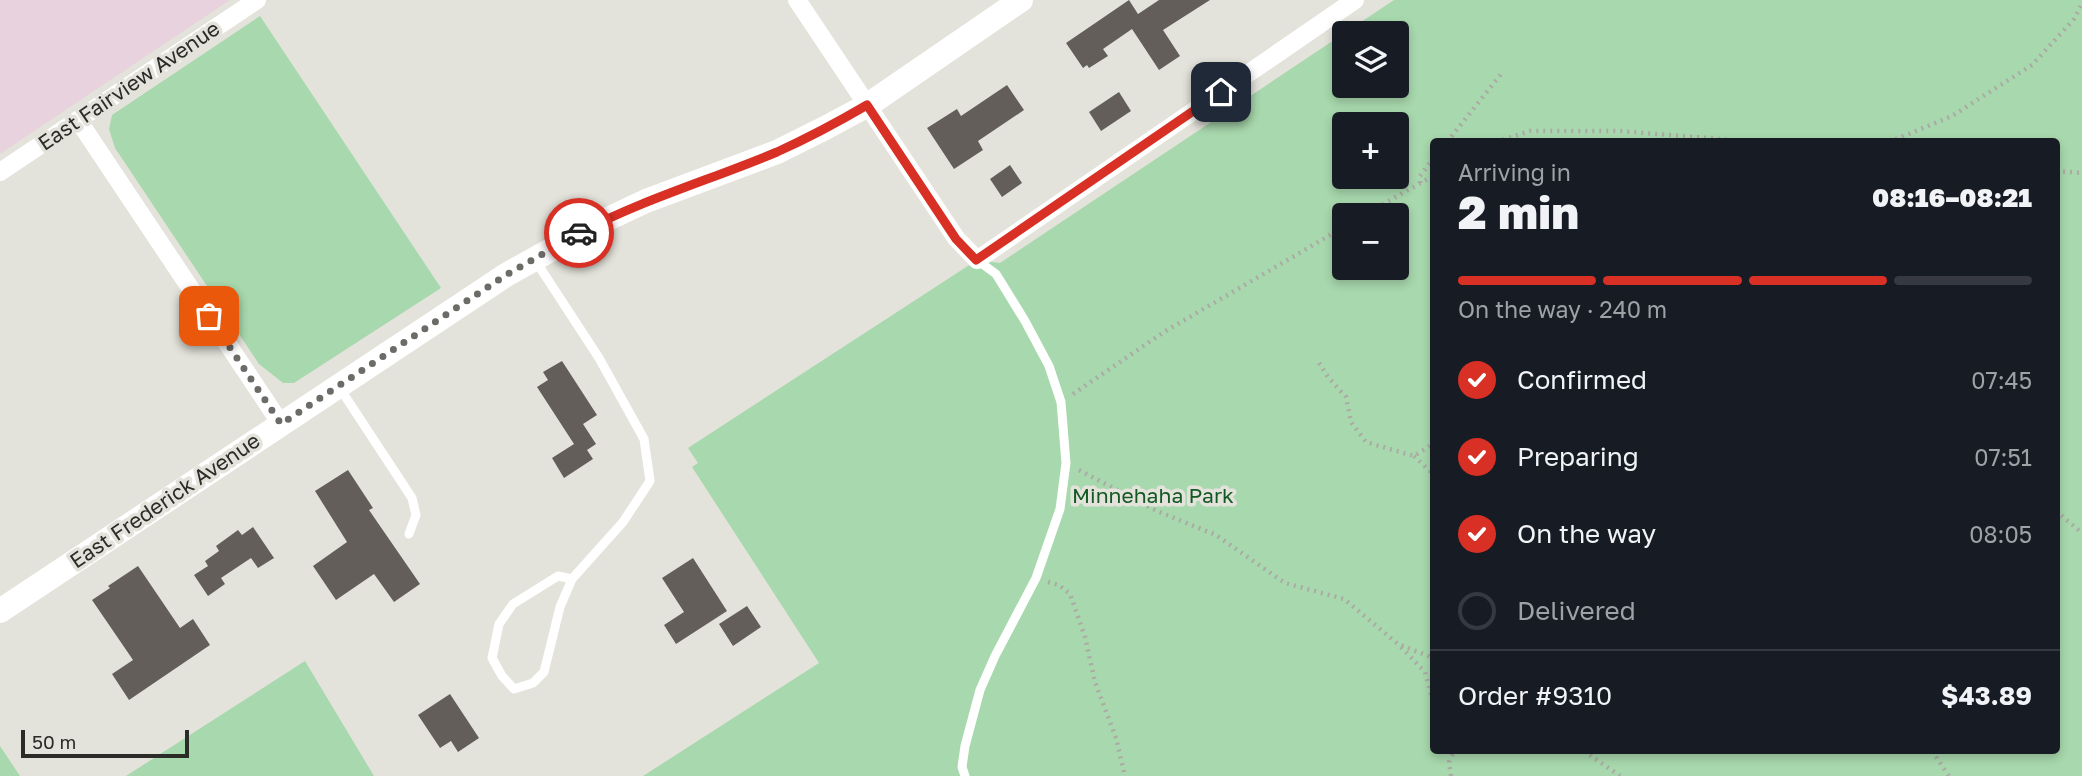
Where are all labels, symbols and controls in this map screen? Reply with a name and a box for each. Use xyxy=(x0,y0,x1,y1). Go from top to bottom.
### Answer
street label: East Fairview Avenue xyxy=(33,15,224,156)
map controls xyxy=(1332,21,1409,280)
button: layers xyxy=(1332,21,1409,98)
pin xyxy=(1191,62,1251,122)
icon: home xyxy=(1202,73,1240,111)
button: + xyxy=(1332,112,1409,189)
text: Arriving in xyxy=(1458,158,1571,186)
text: 08:16–08:21 xyxy=(1872,182,2032,213)
text: 2 min xyxy=(1458,184,1579,239)
courier xyxy=(544,198,614,268)
button: − xyxy=(1332,203,1409,280)
icon: car xyxy=(560,214,598,252)
pin xyxy=(179,286,239,346)
text: On the way · 240 m xyxy=(1458,295,1667,323)
icon: bag xyxy=(190,297,228,335)
icon: check xyxy=(1458,361,1496,399)
text: Confirmed xyxy=(1517,364,1647,395)
text: 07:45 xyxy=(1971,366,2032,394)
street label: East Frederick Avenue xyxy=(65,427,264,573)
icon: check xyxy=(1458,438,1496,476)
text: Preparing xyxy=(1517,441,1639,472)
text: 07:51 xyxy=(1974,443,2032,471)
park label: Minnehaha Park xyxy=(1072,482,1234,508)
icon: check xyxy=(1458,515,1496,553)
text: On the way xyxy=(1517,518,1656,549)
text: 08:05 xyxy=(1969,520,2032,548)
text: Delivered xyxy=(1517,595,1636,626)
text: Order #9310 xyxy=(1458,680,1612,711)
text: $43.89 xyxy=(1941,680,2032,711)
scale bar xyxy=(21,727,189,759)
text: 50 m xyxy=(32,730,76,753)

